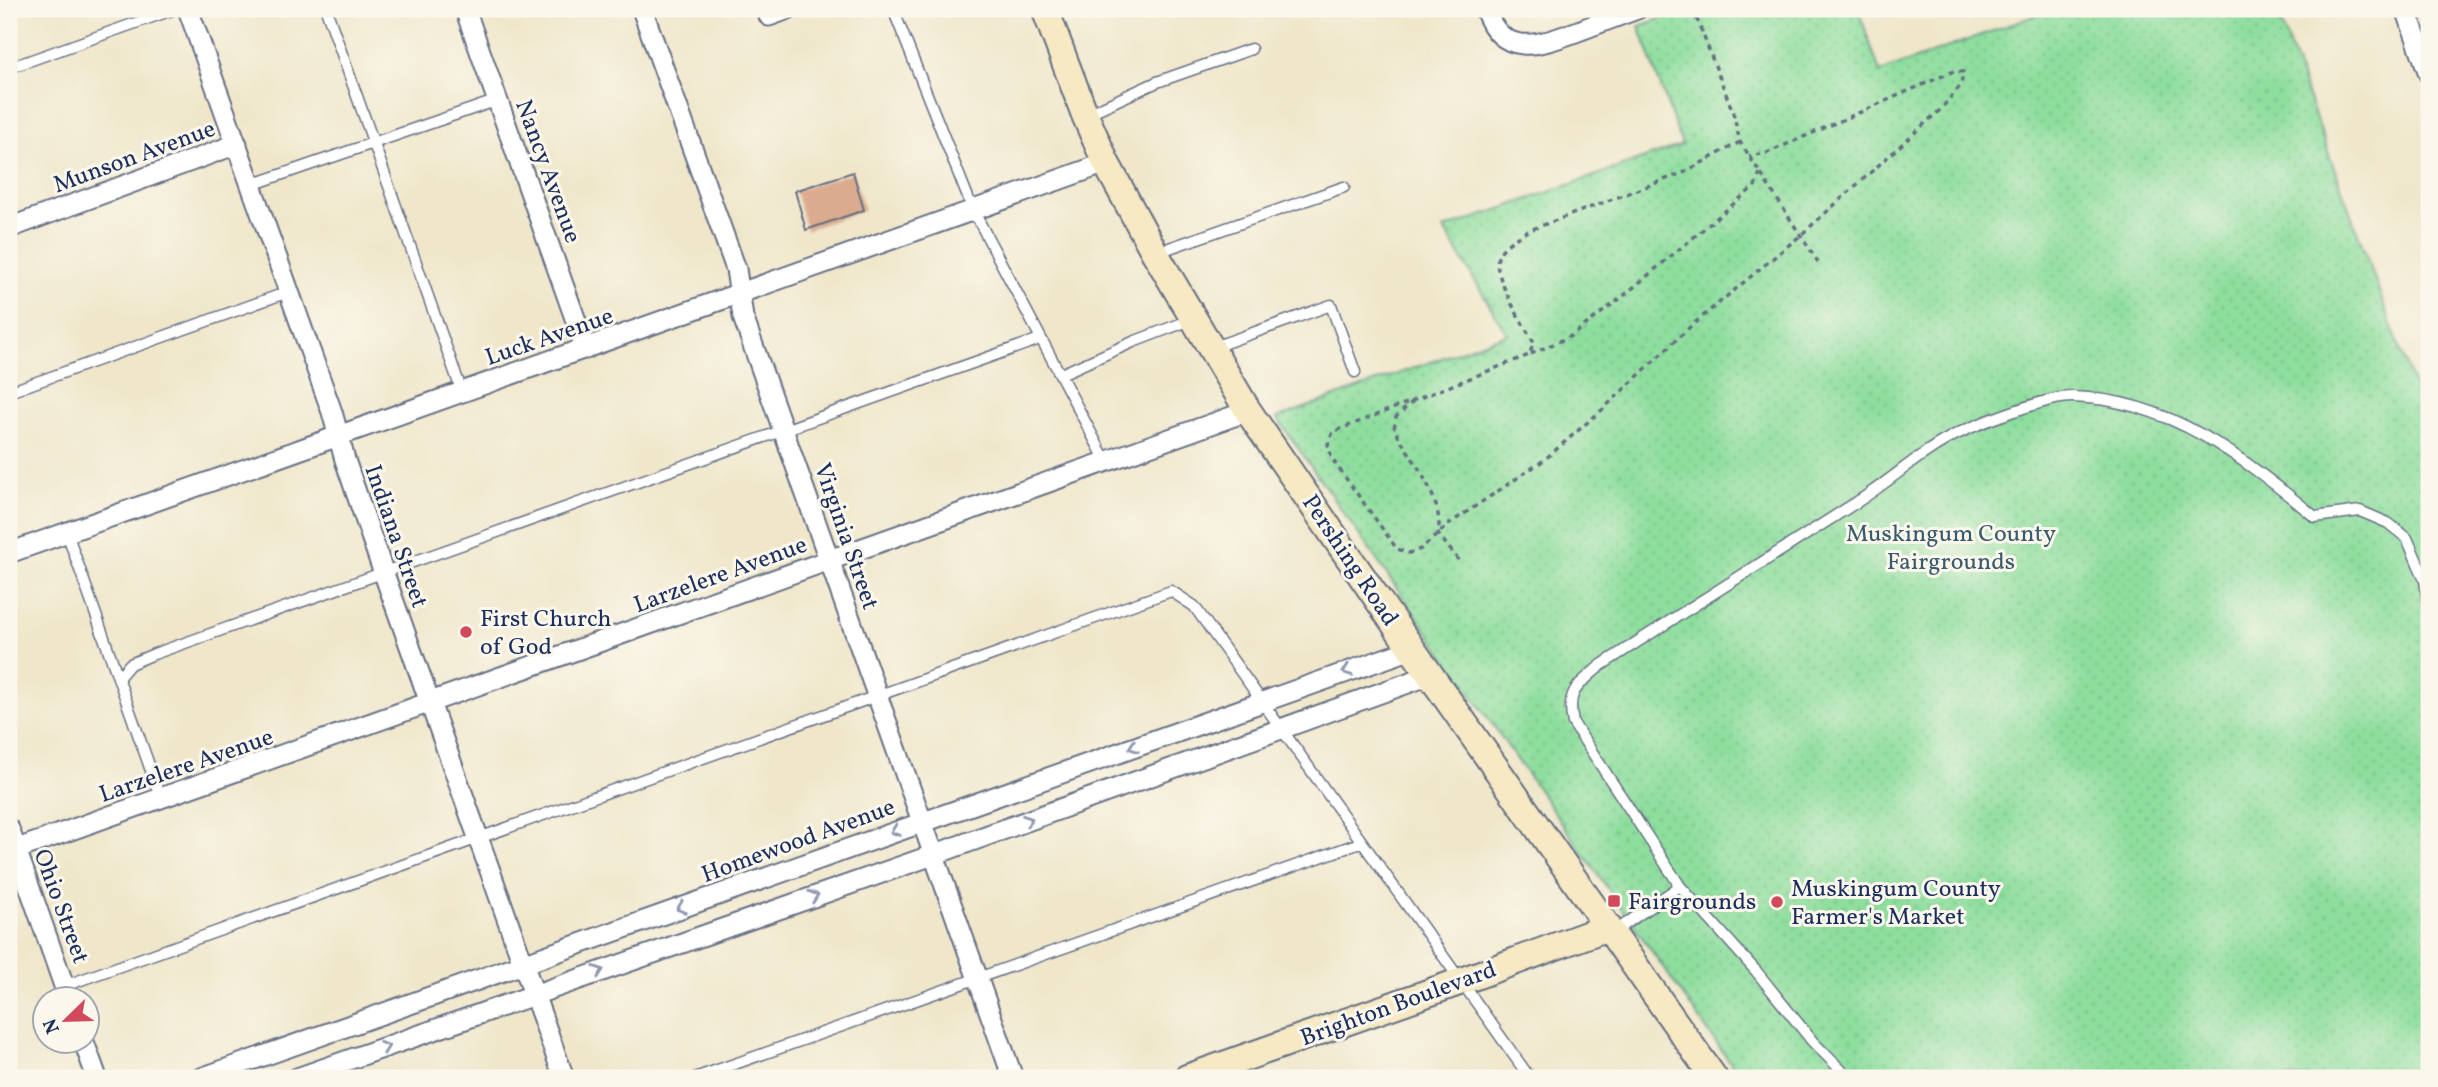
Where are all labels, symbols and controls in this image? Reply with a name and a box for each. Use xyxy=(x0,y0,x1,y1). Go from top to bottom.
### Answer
street label: Nancy Avenue xyxy=(505,95,589,248)
street label: Munson Avenue xyxy=(49,113,221,203)
street label: Luck Avenue xyxy=(481,300,618,376)
street label: Virginia Street xyxy=(804,459,886,615)
street label: Indiana Street xyxy=(355,460,436,613)
street label: Pershing Road xyxy=(1293,488,1406,634)
park label: Muskingum County Fairgrounds xyxy=(1846,518,2056,580)
street label: Larzelere Avenue xyxy=(629,529,812,623)
place label: First Church of God xyxy=(480,603,612,665)
marker: First Church of God xyxy=(458,624,474,640)
one-way arrow xyxy=(1342,663,1354,677)
street label: Larzelere Avenue xyxy=(95,721,278,813)
one-way arrow xyxy=(1127,739,1139,753)
street label: Homewood Avenue xyxy=(697,791,900,893)
one-way arrow xyxy=(1022,814,1034,828)
one-way arrow xyxy=(890,823,902,837)
street label: Ohio Street xyxy=(24,845,97,969)
place label: Muskingum County Farmer's Market xyxy=(1791,873,2001,935)
place label: Fairgrounds xyxy=(1628,886,1756,920)
one-way arrow xyxy=(807,890,819,904)
marker: Fairgrounds xyxy=(1606,893,1622,909)
marker: Muskingum County Farmer's Market xyxy=(1769,894,1785,910)
one-way arrow xyxy=(675,900,687,914)
street label: Brighton Boulevard xyxy=(1296,954,1502,1056)
one-way arrow xyxy=(593,965,605,979)
north arrow xyxy=(32,986,102,1056)
text: N xyxy=(37,1014,67,1037)
one-way arrow xyxy=(378,1041,390,1055)

